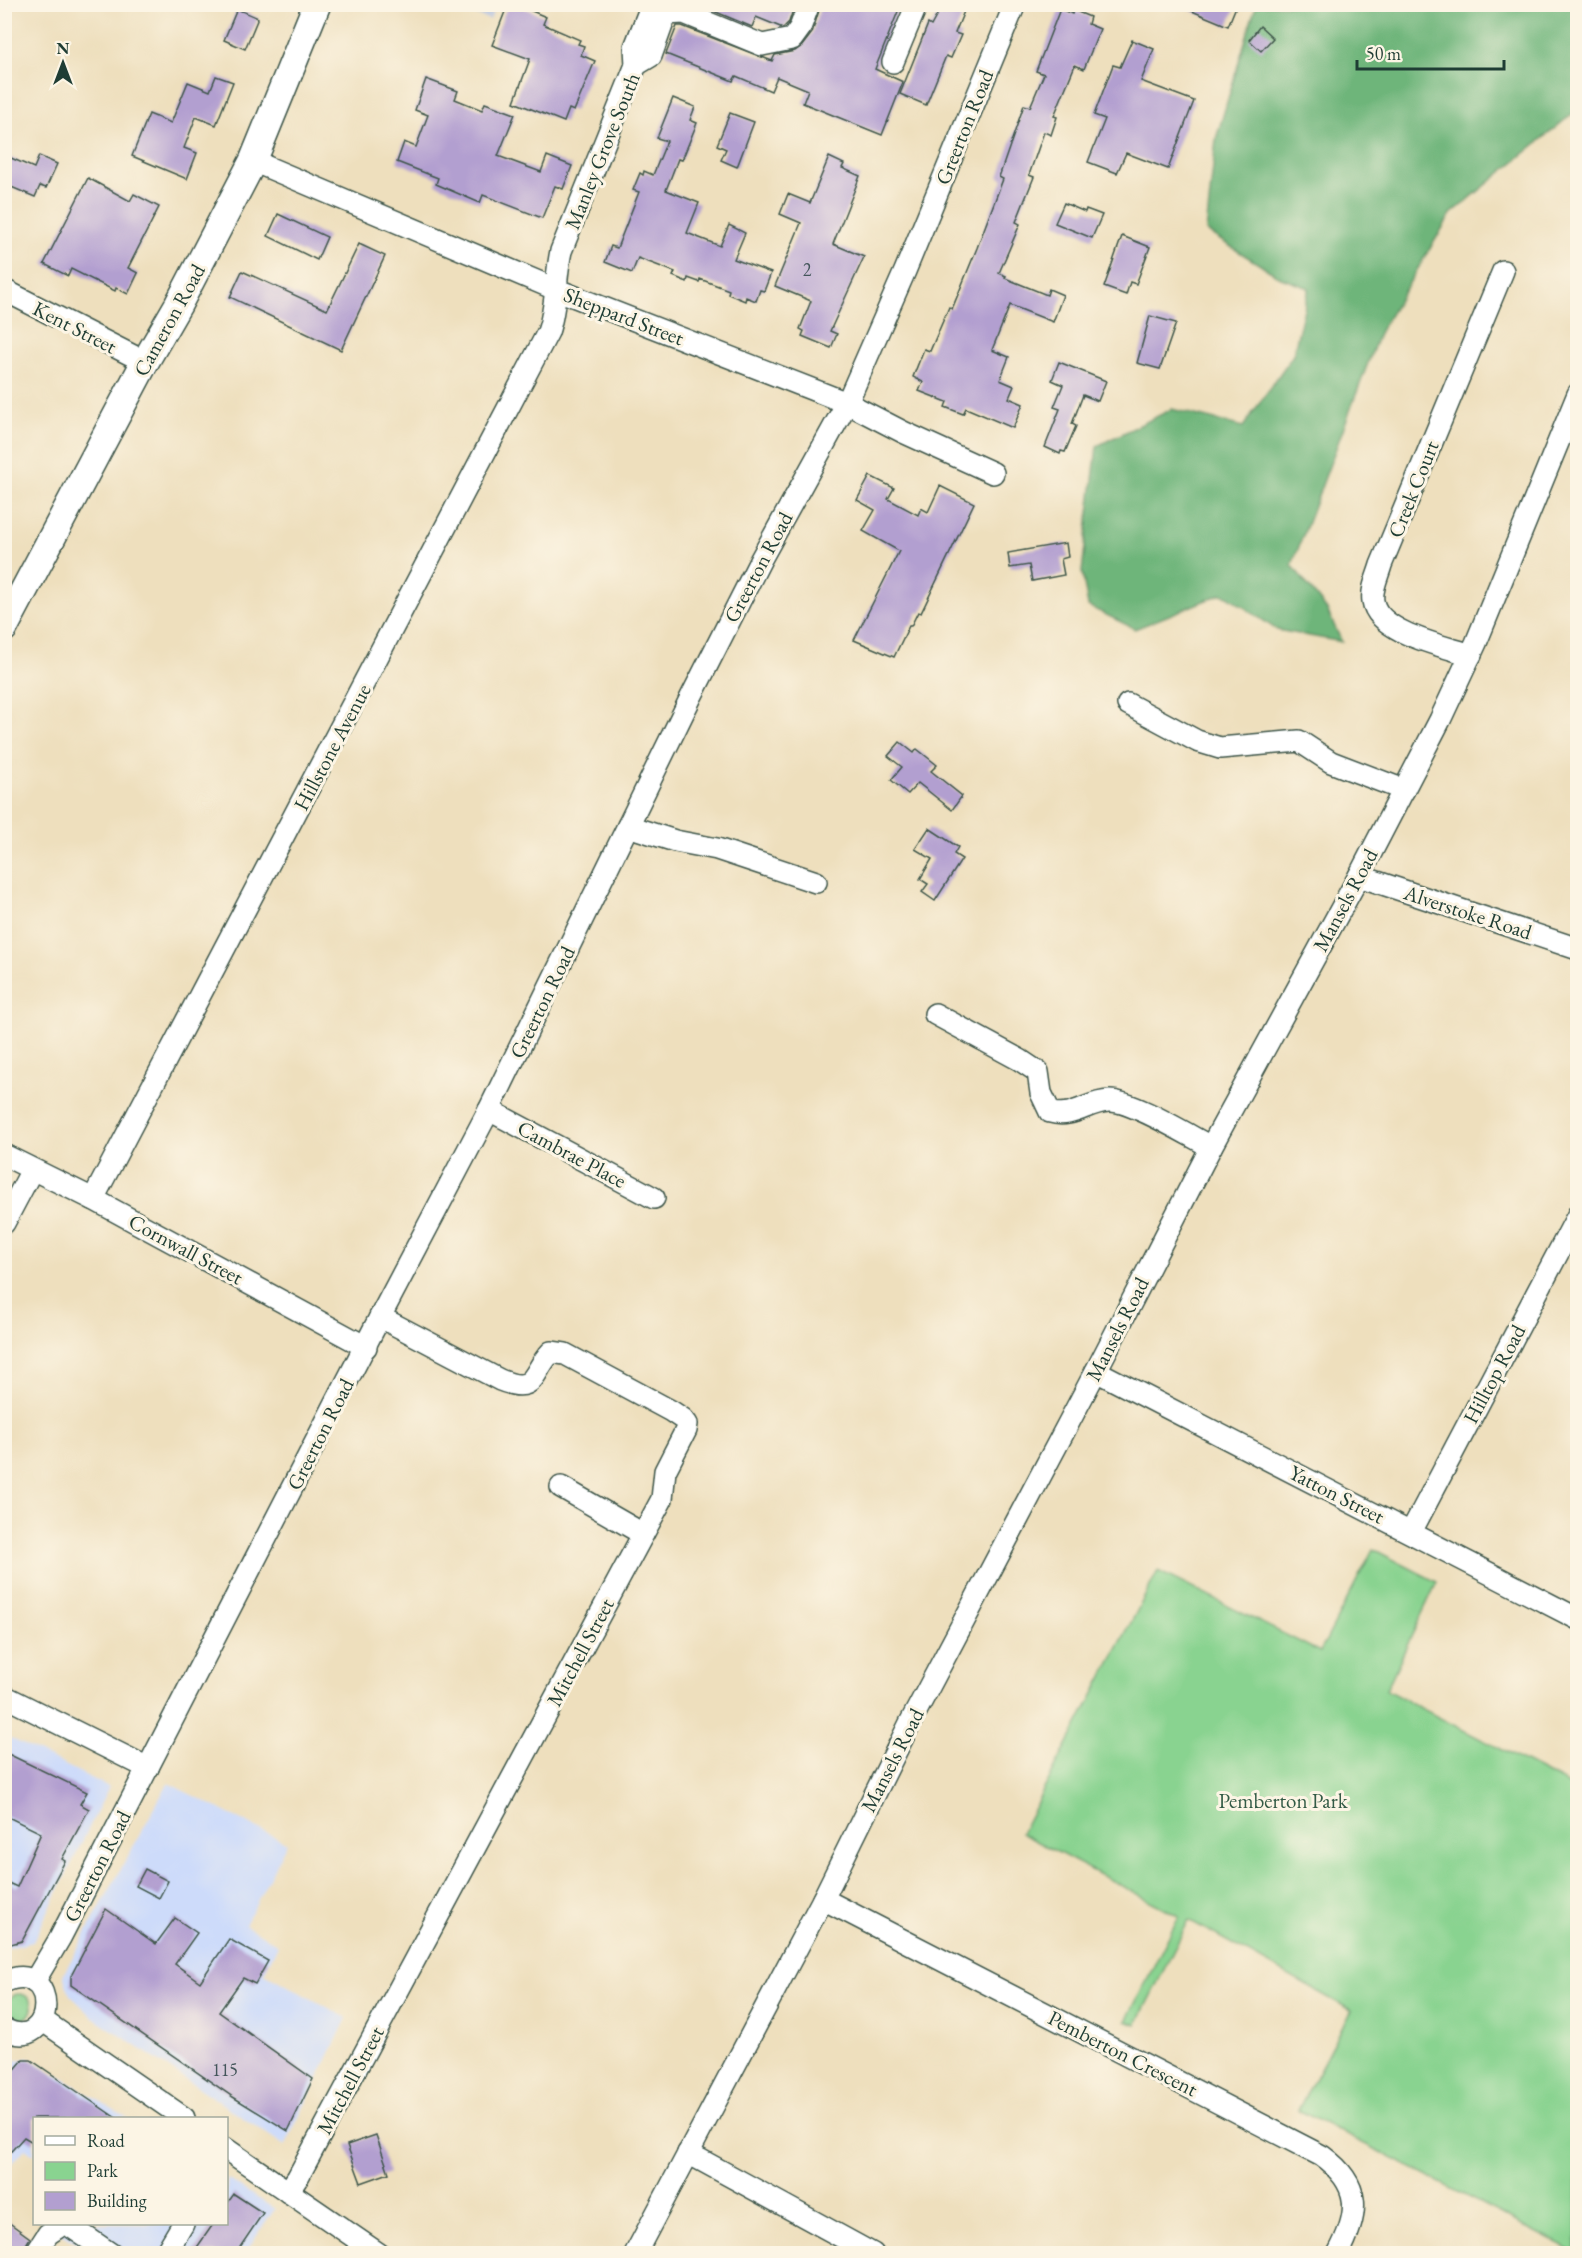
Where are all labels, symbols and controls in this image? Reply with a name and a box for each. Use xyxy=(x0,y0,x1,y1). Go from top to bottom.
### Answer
north arrow xyxy=(33,33,93,93)
scale bar xyxy=(1357,33,1504,71)
text: N xyxy=(57,38,70,59)
text: 50 m xyxy=(1366,42,1401,65)
street label: Greerton Road xyxy=(929,65,999,188)
street label: Manley Grove South xyxy=(558,68,646,233)
house number: 2 xyxy=(803,258,812,281)
street label: Cameron Road xyxy=(127,259,211,381)
street label: Sheppard Street xyxy=(560,281,688,351)
street label: Kent Street xyxy=(29,294,122,360)
street label: Creek Court xyxy=(1381,436,1445,541)
street label: Greerton Road xyxy=(718,507,799,627)
street label: Hillstone Avenue xyxy=(287,679,377,815)
street label: Mansels Road xyxy=(1307,843,1384,956)
street label: Alverstoke Road xyxy=(1400,878,1536,946)
street label: Greerton Road xyxy=(503,941,581,1063)
street label: Cambrae Place xyxy=(513,1114,631,1194)
street label: Cornwall Street xyxy=(124,1208,248,1291)
street label: Mansels Road xyxy=(1079,1272,1155,1385)
street label: Hilltop Road xyxy=(1457,1320,1532,1428)
street label: Greerton Road xyxy=(280,1373,360,1494)
street label: Yatton Street xyxy=(1285,1458,1390,1530)
street label: Mitchell Street xyxy=(540,1593,620,1711)
street label: Mansels Road xyxy=(854,1703,930,1816)
park label: Pemberton Park xyxy=(1218,1787,1349,1814)
street label: Greerton Road xyxy=(57,1805,137,1926)
street label: Pemberton Crescent xyxy=(1044,2004,1203,2102)
street label: Mitchell Street xyxy=(310,2021,390,2139)
house number: 115 xyxy=(212,2058,238,2081)
legend xyxy=(33,2117,228,2225)
text: Road xyxy=(87,2129,126,2152)
text: Park xyxy=(87,2159,118,2182)
text: Building xyxy=(87,2189,147,2212)

